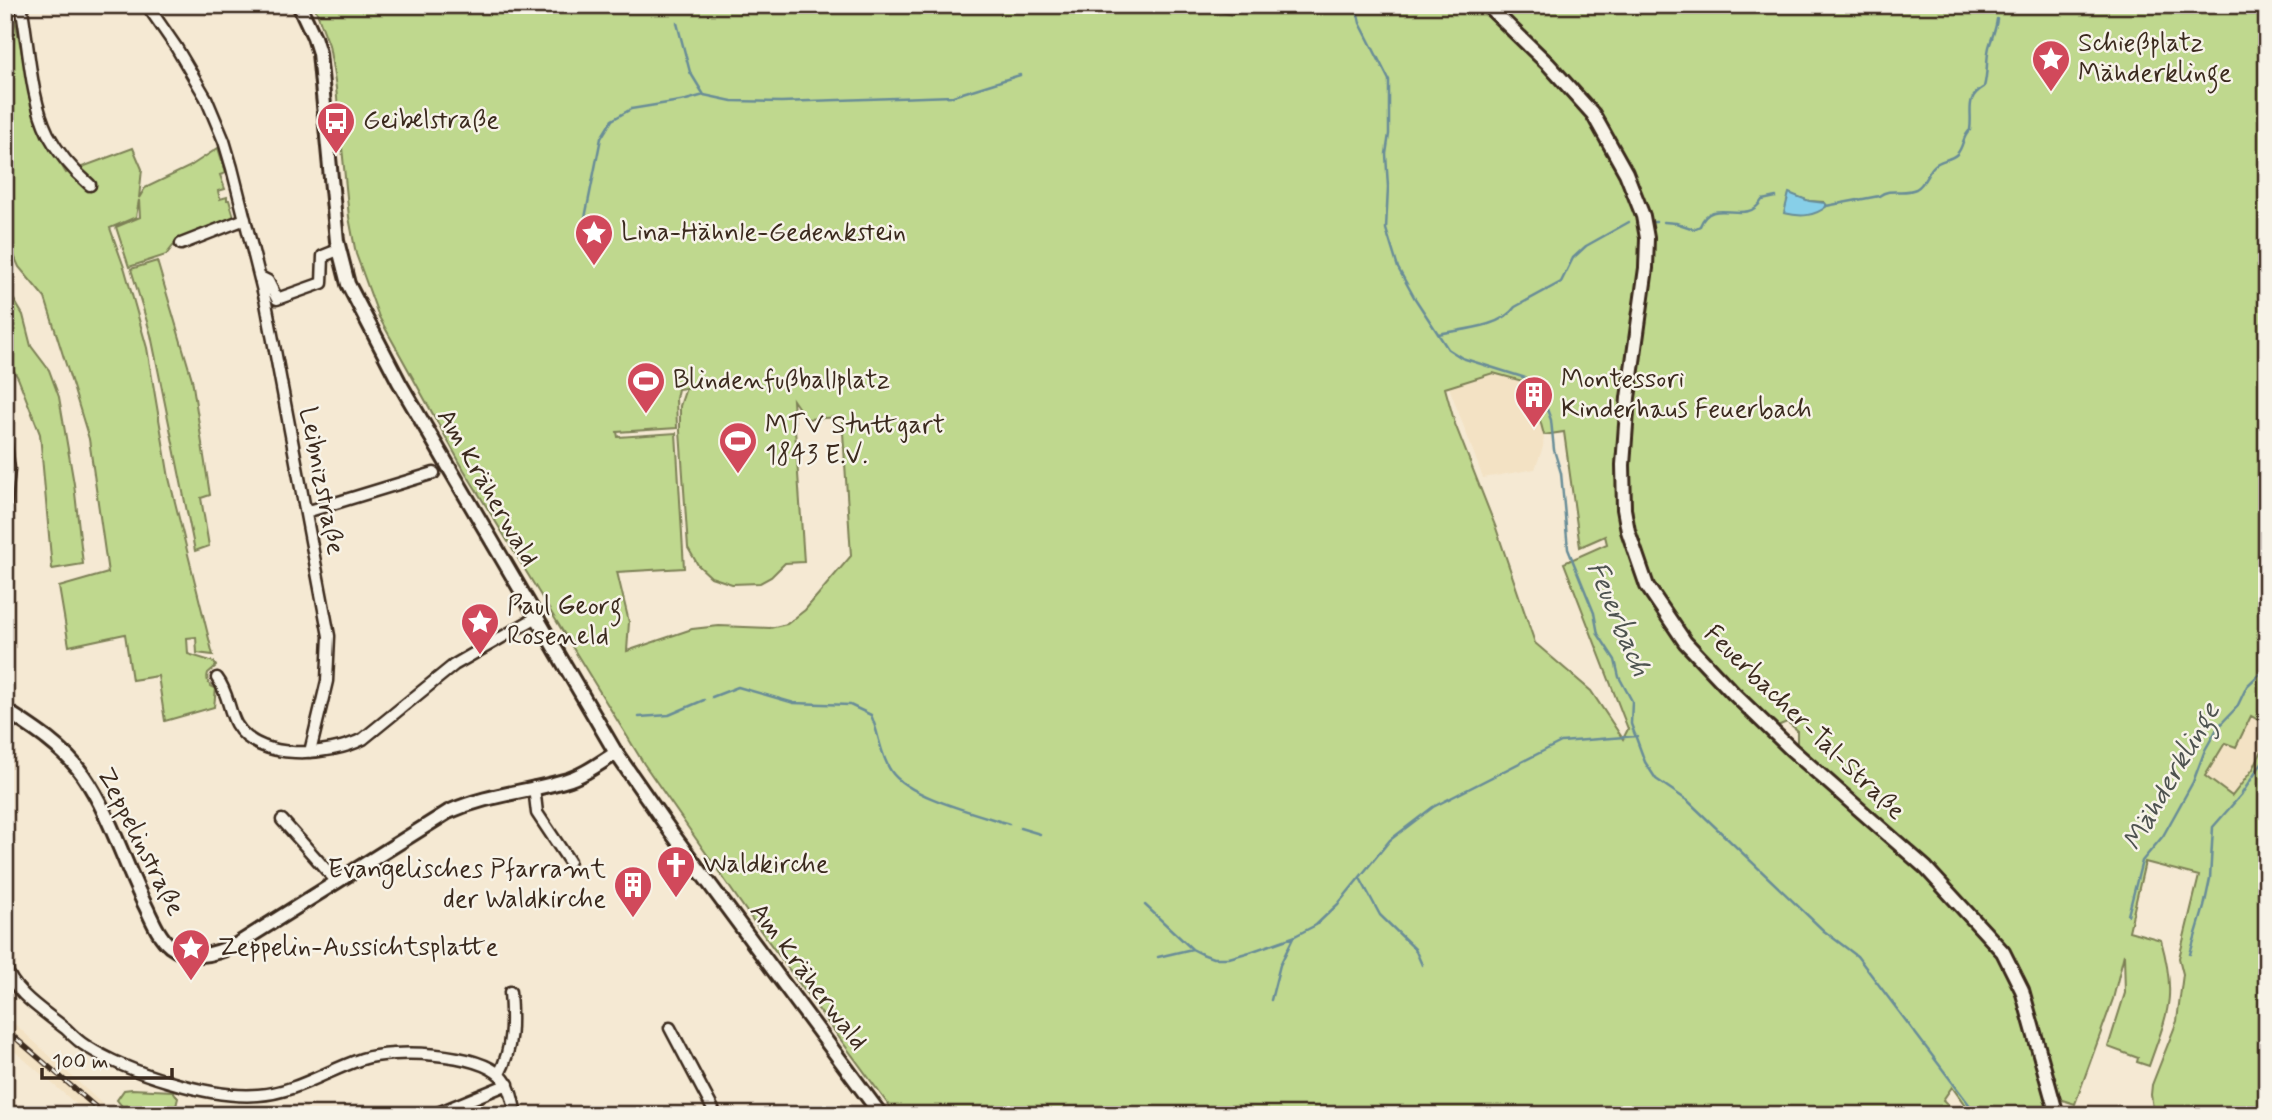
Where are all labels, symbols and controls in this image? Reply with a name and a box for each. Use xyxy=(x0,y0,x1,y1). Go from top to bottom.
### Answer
place label: Schießplatz Mähderklinge xyxy=(2078,27,2232,94)
place icon: Schießplatz Mähderklinge xyxy=(2030,38,2072,93)
bus stop icon: Geibelstraße xyxy=(315,100,357,155)
place label: Geibelstraße xyxy=(363,104,499,138)
place icon: Lina-Hähnle-Gedenkstein xyxy=(573,212,615,267)
place label: Lina-Hähnle-Gedenkstein xyxy=(621,216,906,250)
sports icon: Blindenfußballplatz xyxy=(625,360,667,415)
place label: Montessori Kinderhaus Feuerbach xyxy=(1561,363,1812,427)
place label: Blindenfußballplatz xyxy=(673,364,890,398)
building icon: Montessori Kinderhaus Feuerbach xyxy=(1513,374,1555,429)
street label: Am Kräherwald xyxy=(428,403,546,573)
street label: Leibnizstraße xyxy=(290,404,352,558)
place label: MTV Stuttgart 1843 E.V. xyxy=(765,409,945,473)
sports icon: MTV Stuttgart 1843 E.V. xyxy=(717,420,759,475)
water label: Feuerbach xyxy=(1577,556,1659,682)
place label: Paul Georg Roseneld xyxy=(507,590,622,654)
place icon: Paul Georg Roseneld xyxy=(459,601,501,656)
street label: Feuerbacher-Tal-Straße xyxy=(1696,618,1912,828)
water label: Mähderklinge xyxy=(2115,695,2233,859)
street label: Zeppelinstraße xyxy=(88,762,192,922)
church icon: Waldkirche xyxy=(655,844,697,899)
place label: Waldkirche xyxy=(703,848,829,882)
place label: Evangelisches Pfarramt der Waldkirche xyxy=(328,853,606,917)
building icon: Evangelisches Pfarramt der Waldkirche xyxy=(612,864,654,919)
street label: Am Kräherwald xyxy=(741,896,875,1058)
place icon: Zeppelin-Aussichtsplatte xyxy=(170,927,212,982)
place label: Zeppelin-Aussichtsplatte xyxy=(218,931,498,965)
scale bar xyxy=(42,1036,172,1080)
text: 100 m xyxy=(52,1048,108,1076)

